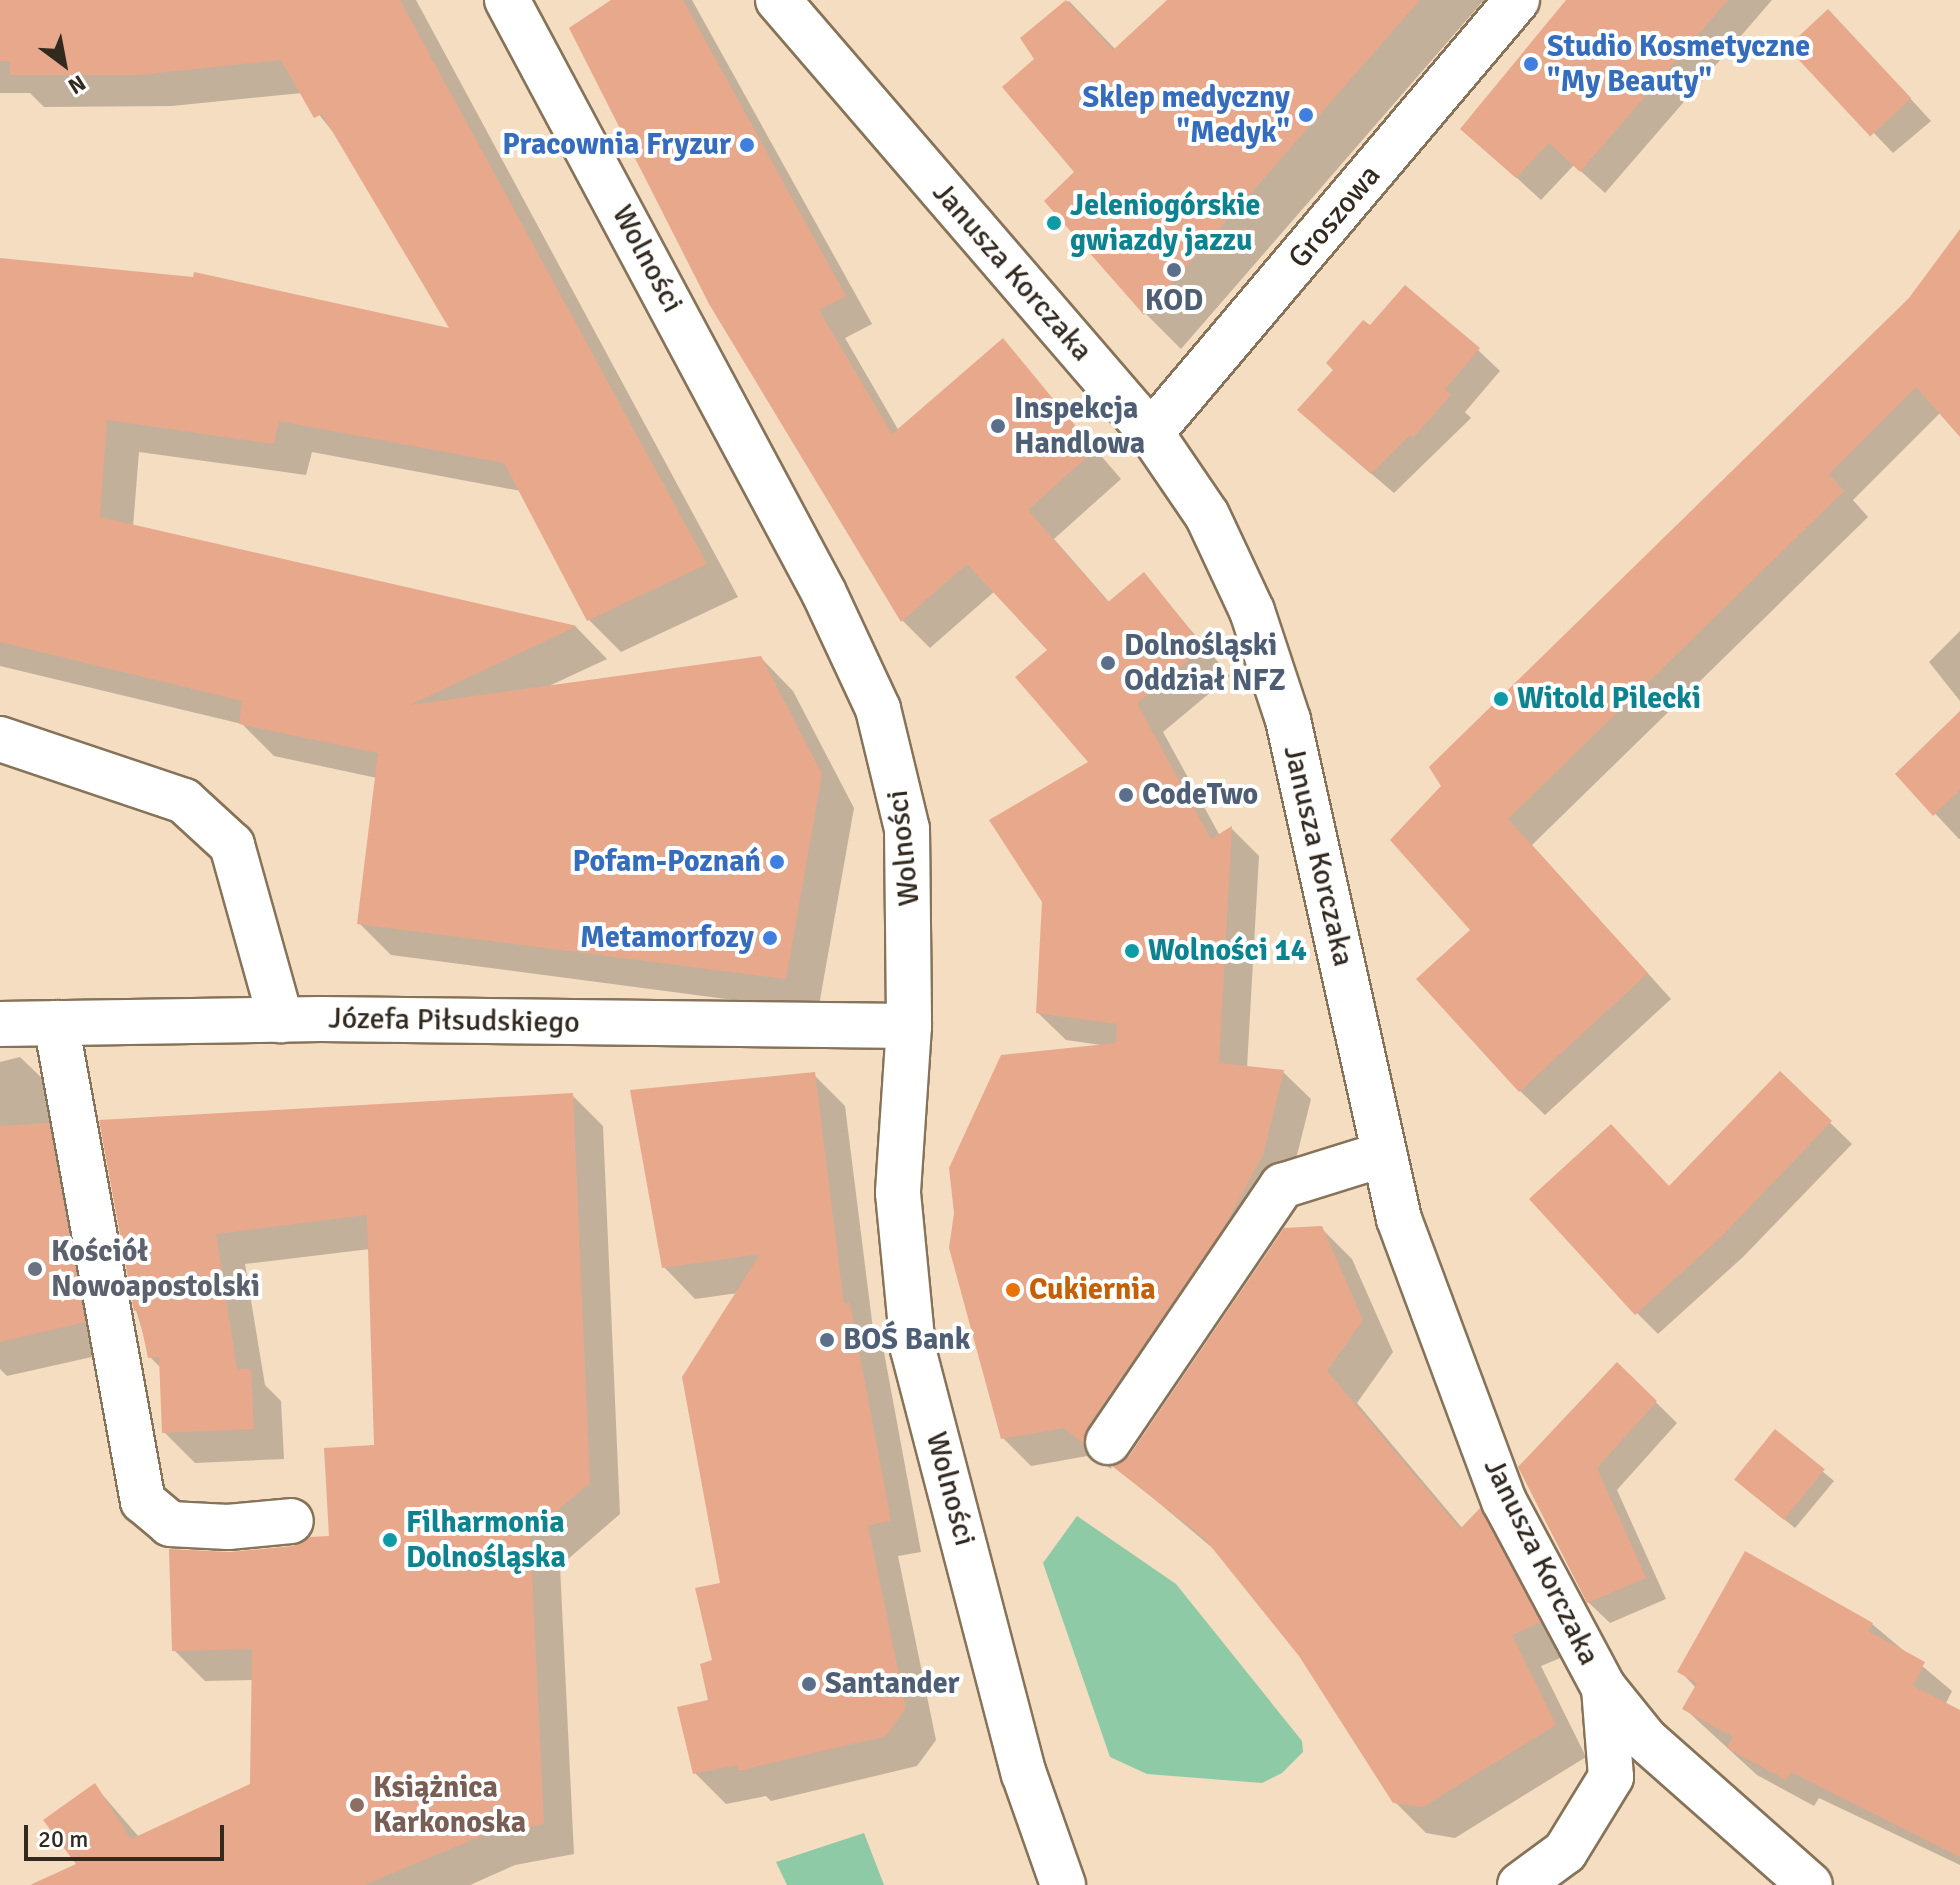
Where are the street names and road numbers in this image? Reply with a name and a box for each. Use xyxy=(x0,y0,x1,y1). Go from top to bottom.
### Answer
street label: Groszowa xyxy=(1282,158,1388,276)
street label: Janusza Korczaka xyxy=(924,175,1100,369)
street label: Wolności xyxy=(604,199,690,319)
street label: Janusza Korczaka xyxy=(1275,742,1361,970)
street label: Wolności xyxy=(880,788,928,908)
street label: Józefa Piłsudskiego xyxy=(328,1001,580,1041)
street label: Wolności xyxy=(918,1428,982,1550)
street label: Janusza Korczaka xyxy=(1475,1453,1607,1671)

